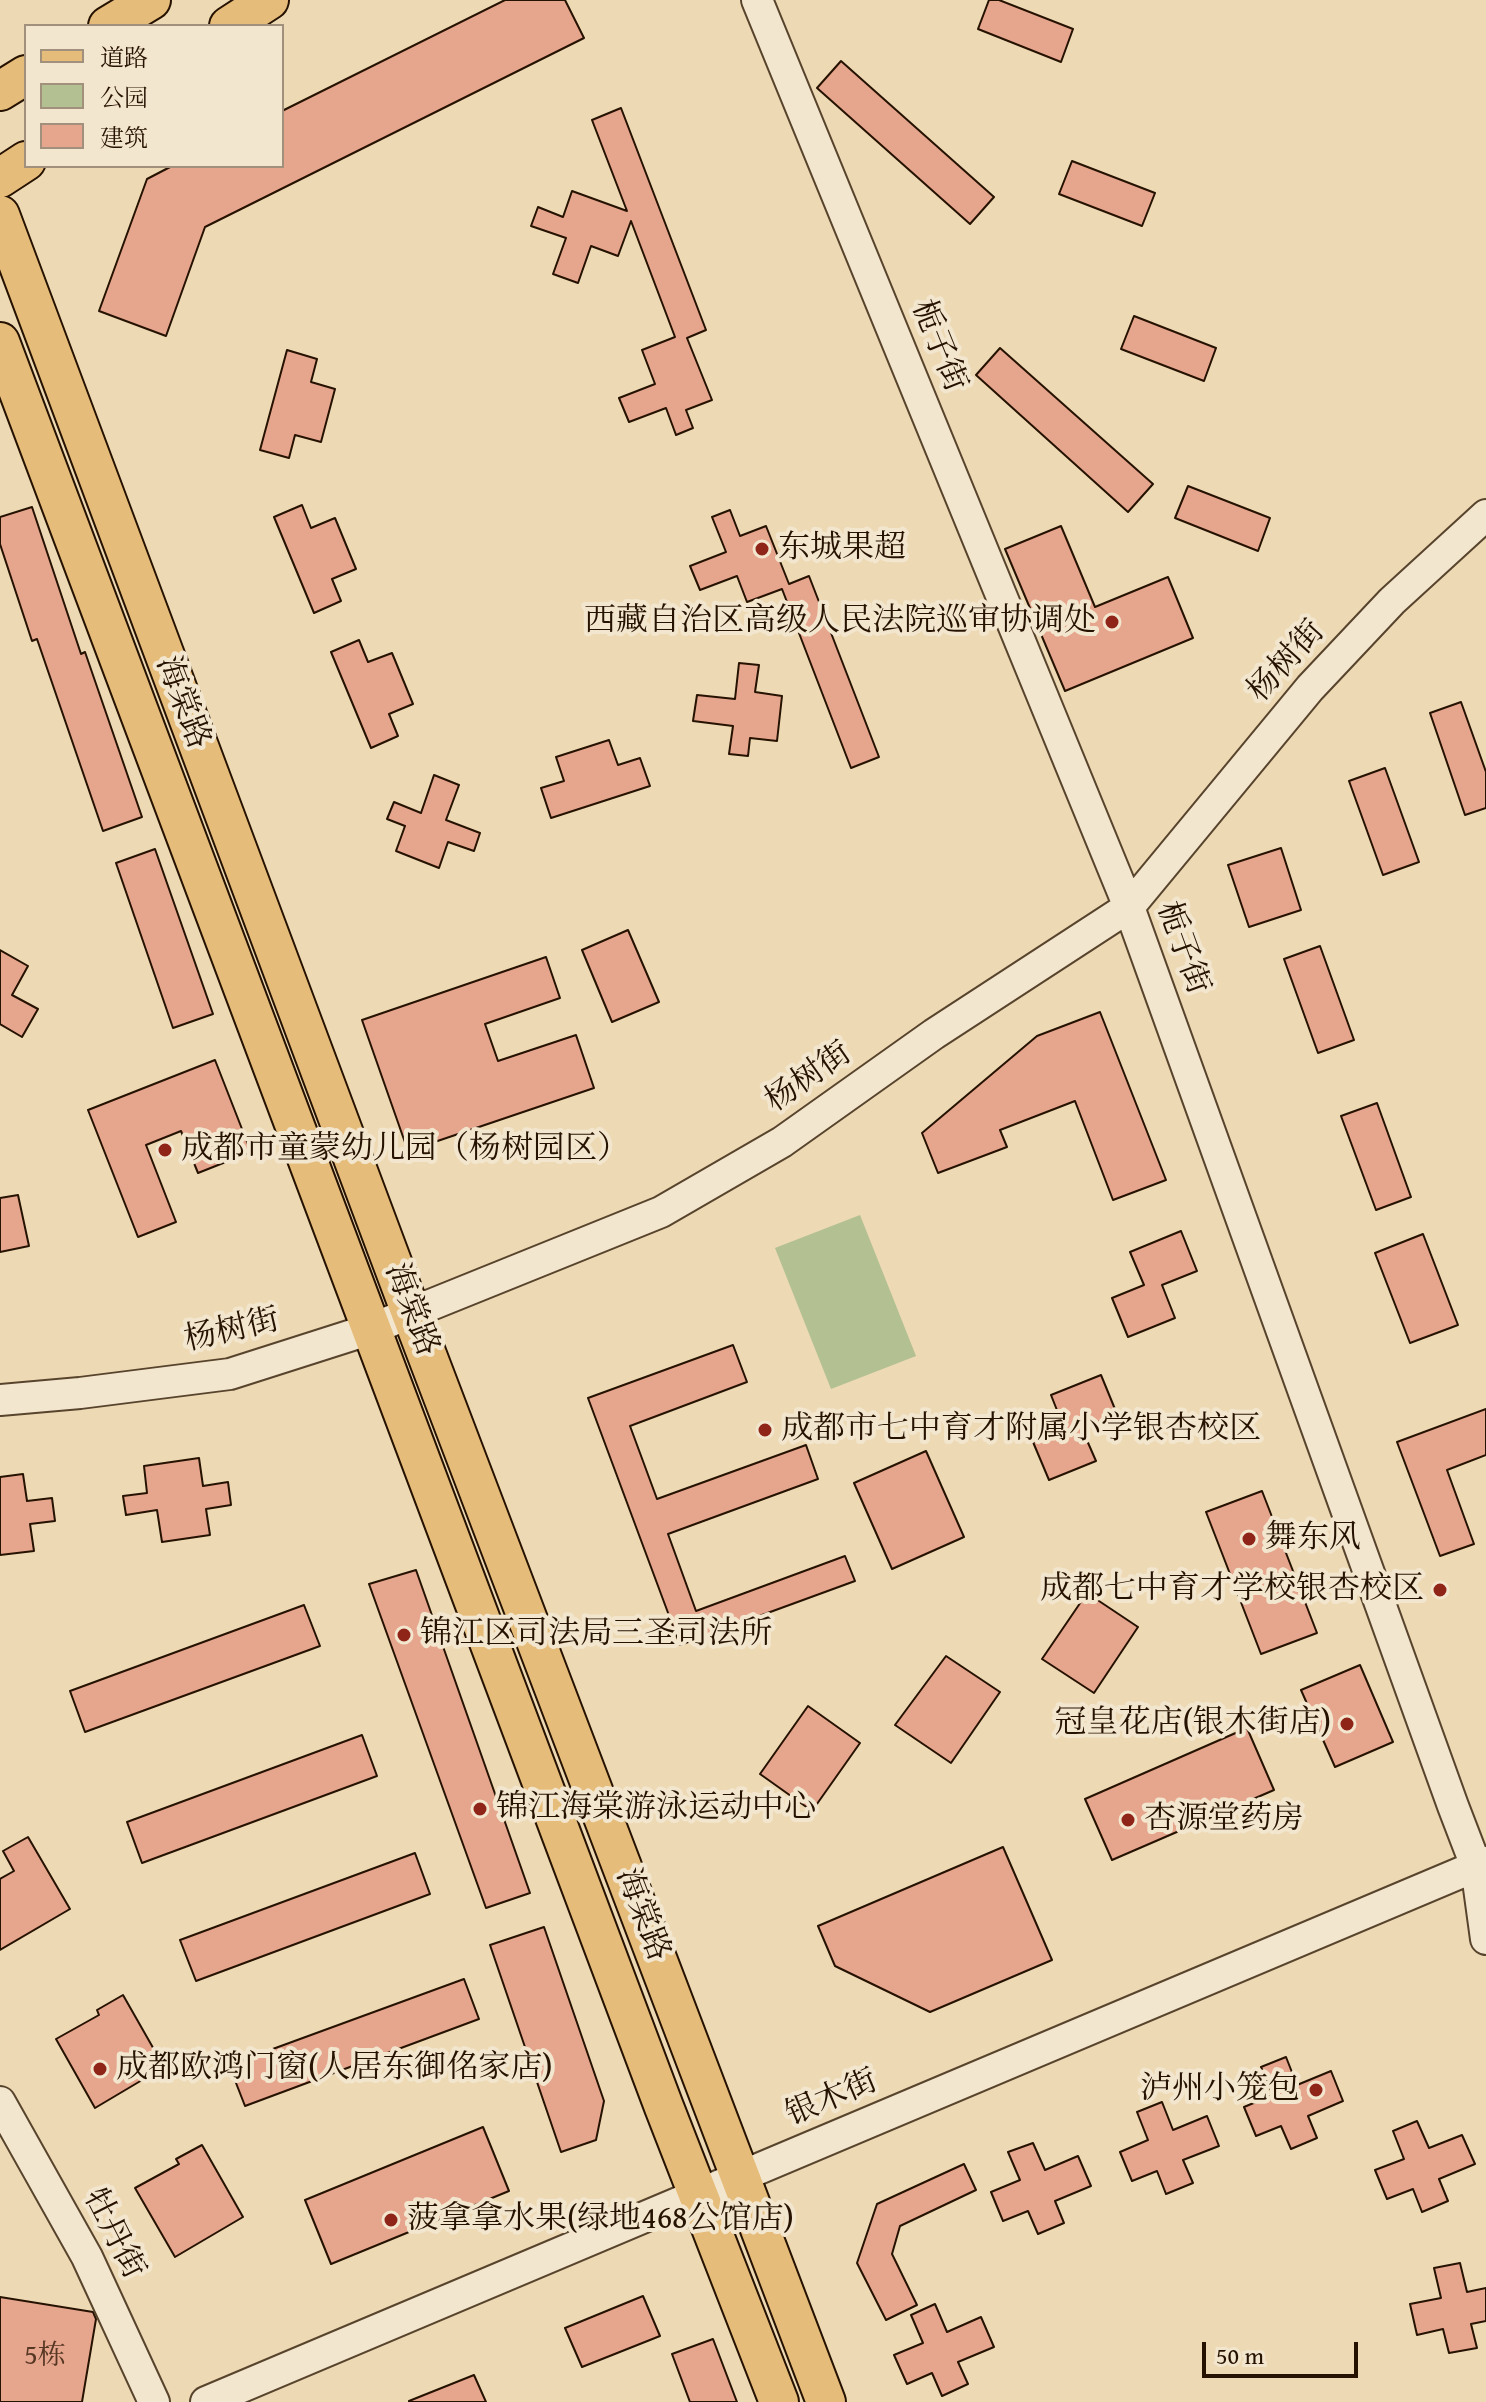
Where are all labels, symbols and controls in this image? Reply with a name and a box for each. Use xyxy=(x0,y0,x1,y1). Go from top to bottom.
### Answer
legend xyxy=(24,24,284,168)
text: 道路 xyxy=(100,40,148,75)
text: 公园 xyxy=(100,80,148,115)
text: 建筑 xyxy=(100,120,148,155)
street label: 栀子街 xyxy=(902,294,974,398)
place label: 东城果超 xyxy=(778,530,906,568)
marker: 东城果超 xyxy=(753,540,771,558)
place label: 西藏自治区高级人民法院巡审协调处 xyxy=(584,603,1096,641)
marker: 西藏自治区高级人民法院巡审协调处 xyxy=(1103,613,1121,631)
street label: 杨树街 xyxy=(1241,613,1333,711)
street label: 海棠路 xyxy=(147,651,217,755)
street label: 栀子街 xyxy=(1148,896,1216,1000)
street label: 杨树街 xyxy=(759,1035,859,1121)
place label: 成都市童蒙幼儿园（杨树园区） xyxy=(181,1131,629,1169)
marker: 成都市童蒙幼儿园（杨树园区） xyxy=(156,1141,174,1159)
street label: 海棠路 xyxy=(376,1258,446,1362)
street label: 杨树街 xyxy=(181,1301,283,1361)
place label: 成都市七中育才附属小学银杏校区 xyxy=(781,1411,1261,1449)
marker: 成都市七中育才附属小学银杏校区 xyxy=(756,1421,774,1439)
place label: 舞东风 xyxy=(1265,1520,1361,1558)
marker: 舞东风 xyxy=(1240,1530,1258,1548)
place label: 成都七中育才学校银杏校区 xyxy=(1040,1571,1424,1609)
marker: 成都七中育才学校银杏校区 xyxy=(1431,1581,1449,1599)
place label: 锦江区司法局三圣司法所 xyxy=(420,1616,772,1654)
marker: 锦江区司法局三圣司法所 xyxy=(395,1626,413,1644)
place label: 冠皇花店(银木街店) xyxy=(1054,1705,1331,1743)
marker: 冠皇花店(银木街店) xyxy=(1338,1715,1356,1733)
place label: 锦江海棠游泳运动中心 xyxy=(496,1790,816,1828)
marker: 锦江海棠游泳运动中心 xyxy=(471,1800,489,1818)
place label: 杏源堂药房 xyxy=(1144,1801,1304,1839)
marker: 杏源堂药房 xyxy=(1119,1811,1137,1829)
street label: 海棠路 xyxy=(607,1863,677,1967)
place label: 成都欧鸿门窗(人居东御佲家店) xyxy=(116,2050,553,2088)
marker: 成都欧鸿门窗(人居东御佲家店) xyxy=(91,2060,109,2078)
street label: 银木街 xyxy=(780,2063,884,2135)
place label: 泸州小笼包 xyxy=(1140,2071,1300,2109)
marker: 泸州小笼包 xyxy=(1307,2081,1325,2099)
street label: 牡丹街 xyxy=(74,2183,152,2285)
place label: 菠拿拿水果(绿地468公馆店) xyxy=(407,2201,794,2239)
marker: 菠拿拿水果(绿地468公馆店) xyxy=(382,2211,400,2229)
scale bar xyxy=(1206,2326,1362,2376)
text: 50 m xyxy=(1216,2338,1264,2373)
house number: 5栋 xyxy=(24,2340,66,2374)

